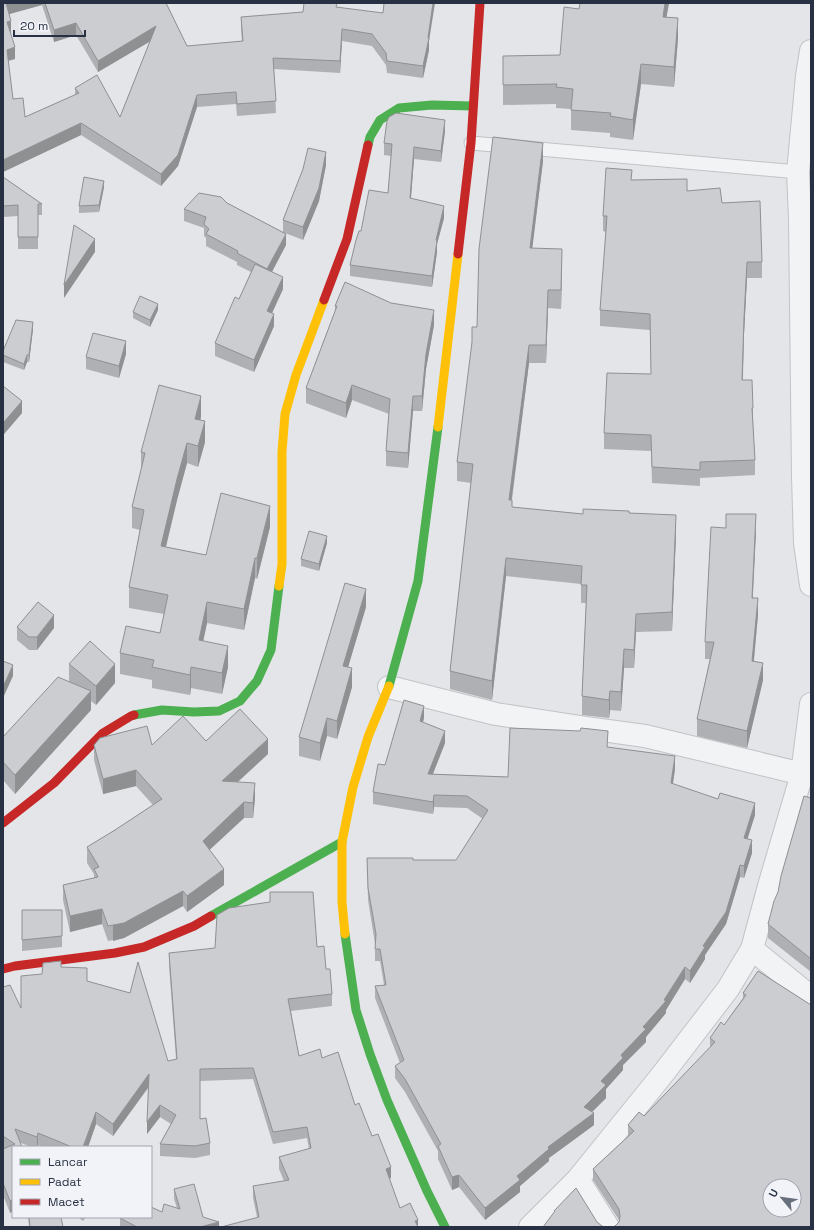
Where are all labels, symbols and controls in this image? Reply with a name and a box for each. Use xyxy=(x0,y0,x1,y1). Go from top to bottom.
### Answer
scale bar xyxy=(14,12,85,38)
text: 20 m xyxy=(20,18,48,34)
legend xyxy=(12,1146,152,1218)
text: Lancar xyxy=(48,1154,88,1170)
text: Padat xyxy=(48,1174,82,1190)
north arrow xyxy=(762,1178,802,1218)
text: U xyxy=(765,1187,781,1200)
text: Macet xyxy=(48,1194,85,1210)

